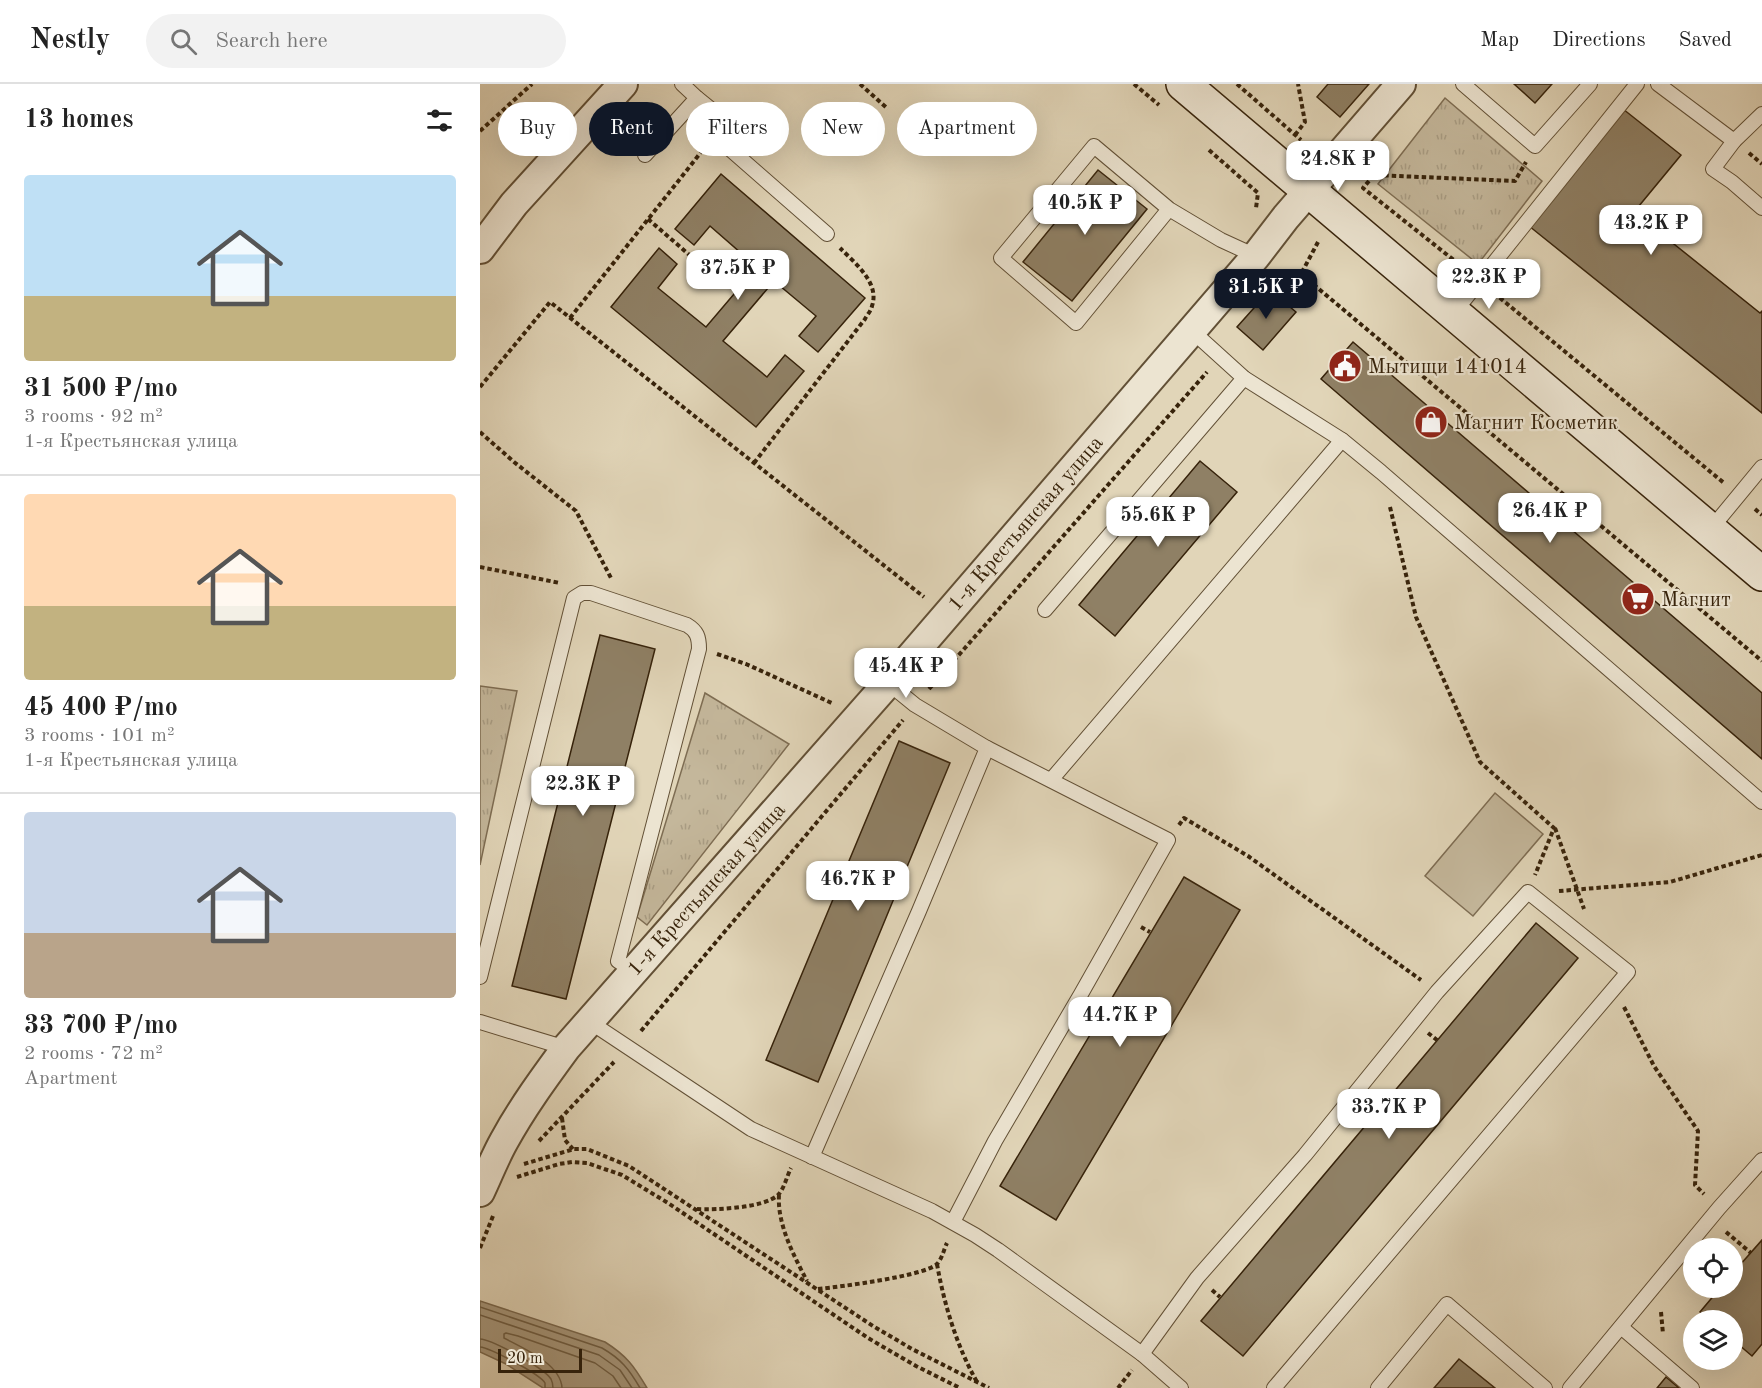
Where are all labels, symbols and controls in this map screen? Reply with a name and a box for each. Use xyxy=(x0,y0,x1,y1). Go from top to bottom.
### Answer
search box xyxy=(146,14,566,68)
icon: search xyxy=(167,25,200,58)
text: Nestly xyxy=(30,27,110,55)
text: Search here xyxy=(215,30,328,52)
text: Map xyxy=(1480,30,1519,51)
text: Directions xyxy=(1552,30,1646,51)
text: Saved xyxy=(1679,30,1732,51)
chip: Buy xyxy=(498,102,577,156)
chip: Rent xyxy=(589,102,674,156)
chip: Filters xyxy=(686,102,789,156)
chip: New xyxy=(801,102,885,156)
chip: Apartment xyxy=(897,102,1037,156)
icon: filters xyxy=(423,104,456,137)
text: 13 homes xyxy=(24,107,133,133)
pin: 24.8K ₽ xyxy=(1283,141,1393,192)
text: 24.8K ₽ xyxy=(1300,150,1376,170)
pin: 40.5K ₽ xyxy=(1030,185,1140,236)
text: 40.5K ₽ xyxy=(1047,194,1123,214)
pin: 43.2K ₽ xyxy=(1596,205,1706,256)
icon: home xyxy=(186,214,294,322)
text: 43.2K ₽ xyxy=(1613,214,1689,234)
pin: 37.5K ₽ xyxy=(683,250,793,301)
text: 37.5K ₽ xyxy=(700,259,776,279)
pin: 22.3K ₽ xyxy=(1434,259,1544,310)
text: 22.3K ₽ xyxy=(1451,268,1527,288)
pin: 31.5K ₽ xyxy=(1211,269,1321,320)
text: 31.5K ₽ xyxy=(1228,278,1304,298)
public building icon: Мытищи 141014 xyxy=(1327,348,1363,384)
place label: Мытищи 141014 xyxy=(1368,357,1527,378)
text: 31 500 ₽/mo xyxy=(24,376,178,402)
shop icon: Магнит Косметик xyxy=(1413,404,1449,440)
text: 3 rooms · 92 m² xyxy=(24,407,163,427)
place label: Магнит Косметик xyxy=(1454,413,1619,434)
text: 1-я Крестьянская улица xyxy=(24,432,238,452)
street label: 1-я Крестьянская улица xyxy=(945,432,1108,616)
pin: 26.4K ₽ xyxy=(1495,493,1605,544)
pin: 55.6K ₽ xyxy=(1103,497,1213,548)
text: 26.4K ₽ xyxy=(1512,502,1588,522)
text: 55.6K ₽ xyxy=(1120,506,1196,526)
icon: home xyxy=(186,533,294,641)
supermarket icon: Магнит xyxy=(1620,581,1656,617)
place label: Магнит xyxy=(1661,590,1731,611)
pin: 45.4K ₽ xyxy=(851,648,961,699)
text: 45.4K ₽ xyxy=(868,657,944,677)
text: 45 400 ₽/mo xyxy=(24,695,178,721)
text: 3 rooms · 101 m² xyxy=(24,726,174,746)
text: 1-я Крестьянская улица xyxy=(24,751,238,771)
pin: 22.3K ₽ xyxy=(528,766,638,817)
text: 22.3K ₽ xyxy=(545,775,621,795)
street label: 1-я Крестьянская улица xyxy=(624,800,790,980)
icon: home xyxy=(186,851,294,959)
pin: 46.7K ₽ xyxy=(803,861,913,912)
text: 46.7K ₽ xyxy=(820,870,896,890)
pin: 44.7K ₽ xyxy=(1065,997,1175,1048)
text: 44.7K ₽ xyxy=(1082,1006,1158,1026)
text: 33 700 ₽/mo xyxy=(24,1013,178,1039)
text: 2 rooms · 72 m² xyxy=(24,1044,163,1064)
text: Apartment xyxy=(24,1069,118,1089)
pin: 33.7K ₽ xyxy=(1334,1089,1444,1140)
text: 33.7K ₽ xyxy=(1351,1098,1427,1118)
map controls xyxy=(1683,1238,1743,1370)
button: locate xyxy=(1683,1238,1743,1298)
button: layers xyxy=(1683,1310,1743,1370)
scale bar xyxy=(498,1346,582,1374)
text: 20 m xyxy=(507,1351,543,1367)

